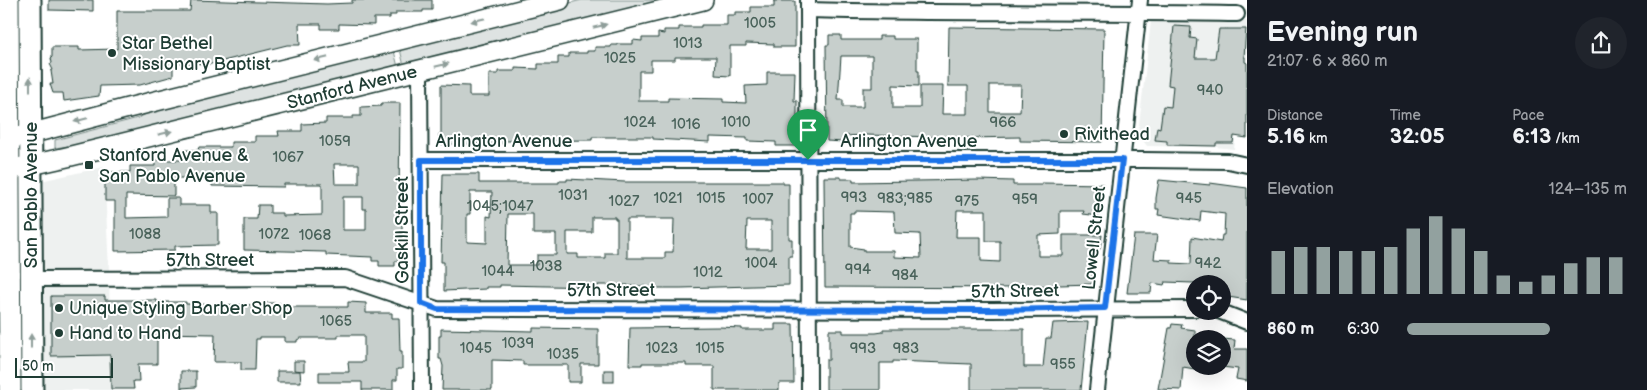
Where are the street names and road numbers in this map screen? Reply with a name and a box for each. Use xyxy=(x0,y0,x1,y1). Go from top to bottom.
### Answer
street label: Stanford Avenue xyxy=(285,61,420,114)
street label: San Pablo Avenue xyxy=(21,121,42,268)
street label: Arlington Avenue xyxy=(436,131,573,152)
street label: Arlington Avenue xyxy=(841,131,978,152)
street label: Gaskill Street xyxy=(392,176,413,284)
street label: Lowell Street xyxy=(1079,185,1110,291)
street label: 57th Street xyxy=(166,250,255,271)
street label: 57th Street xyxy=(567,280,656,301)
street label: 57th Street xyxy=(971,280,1060,303)

